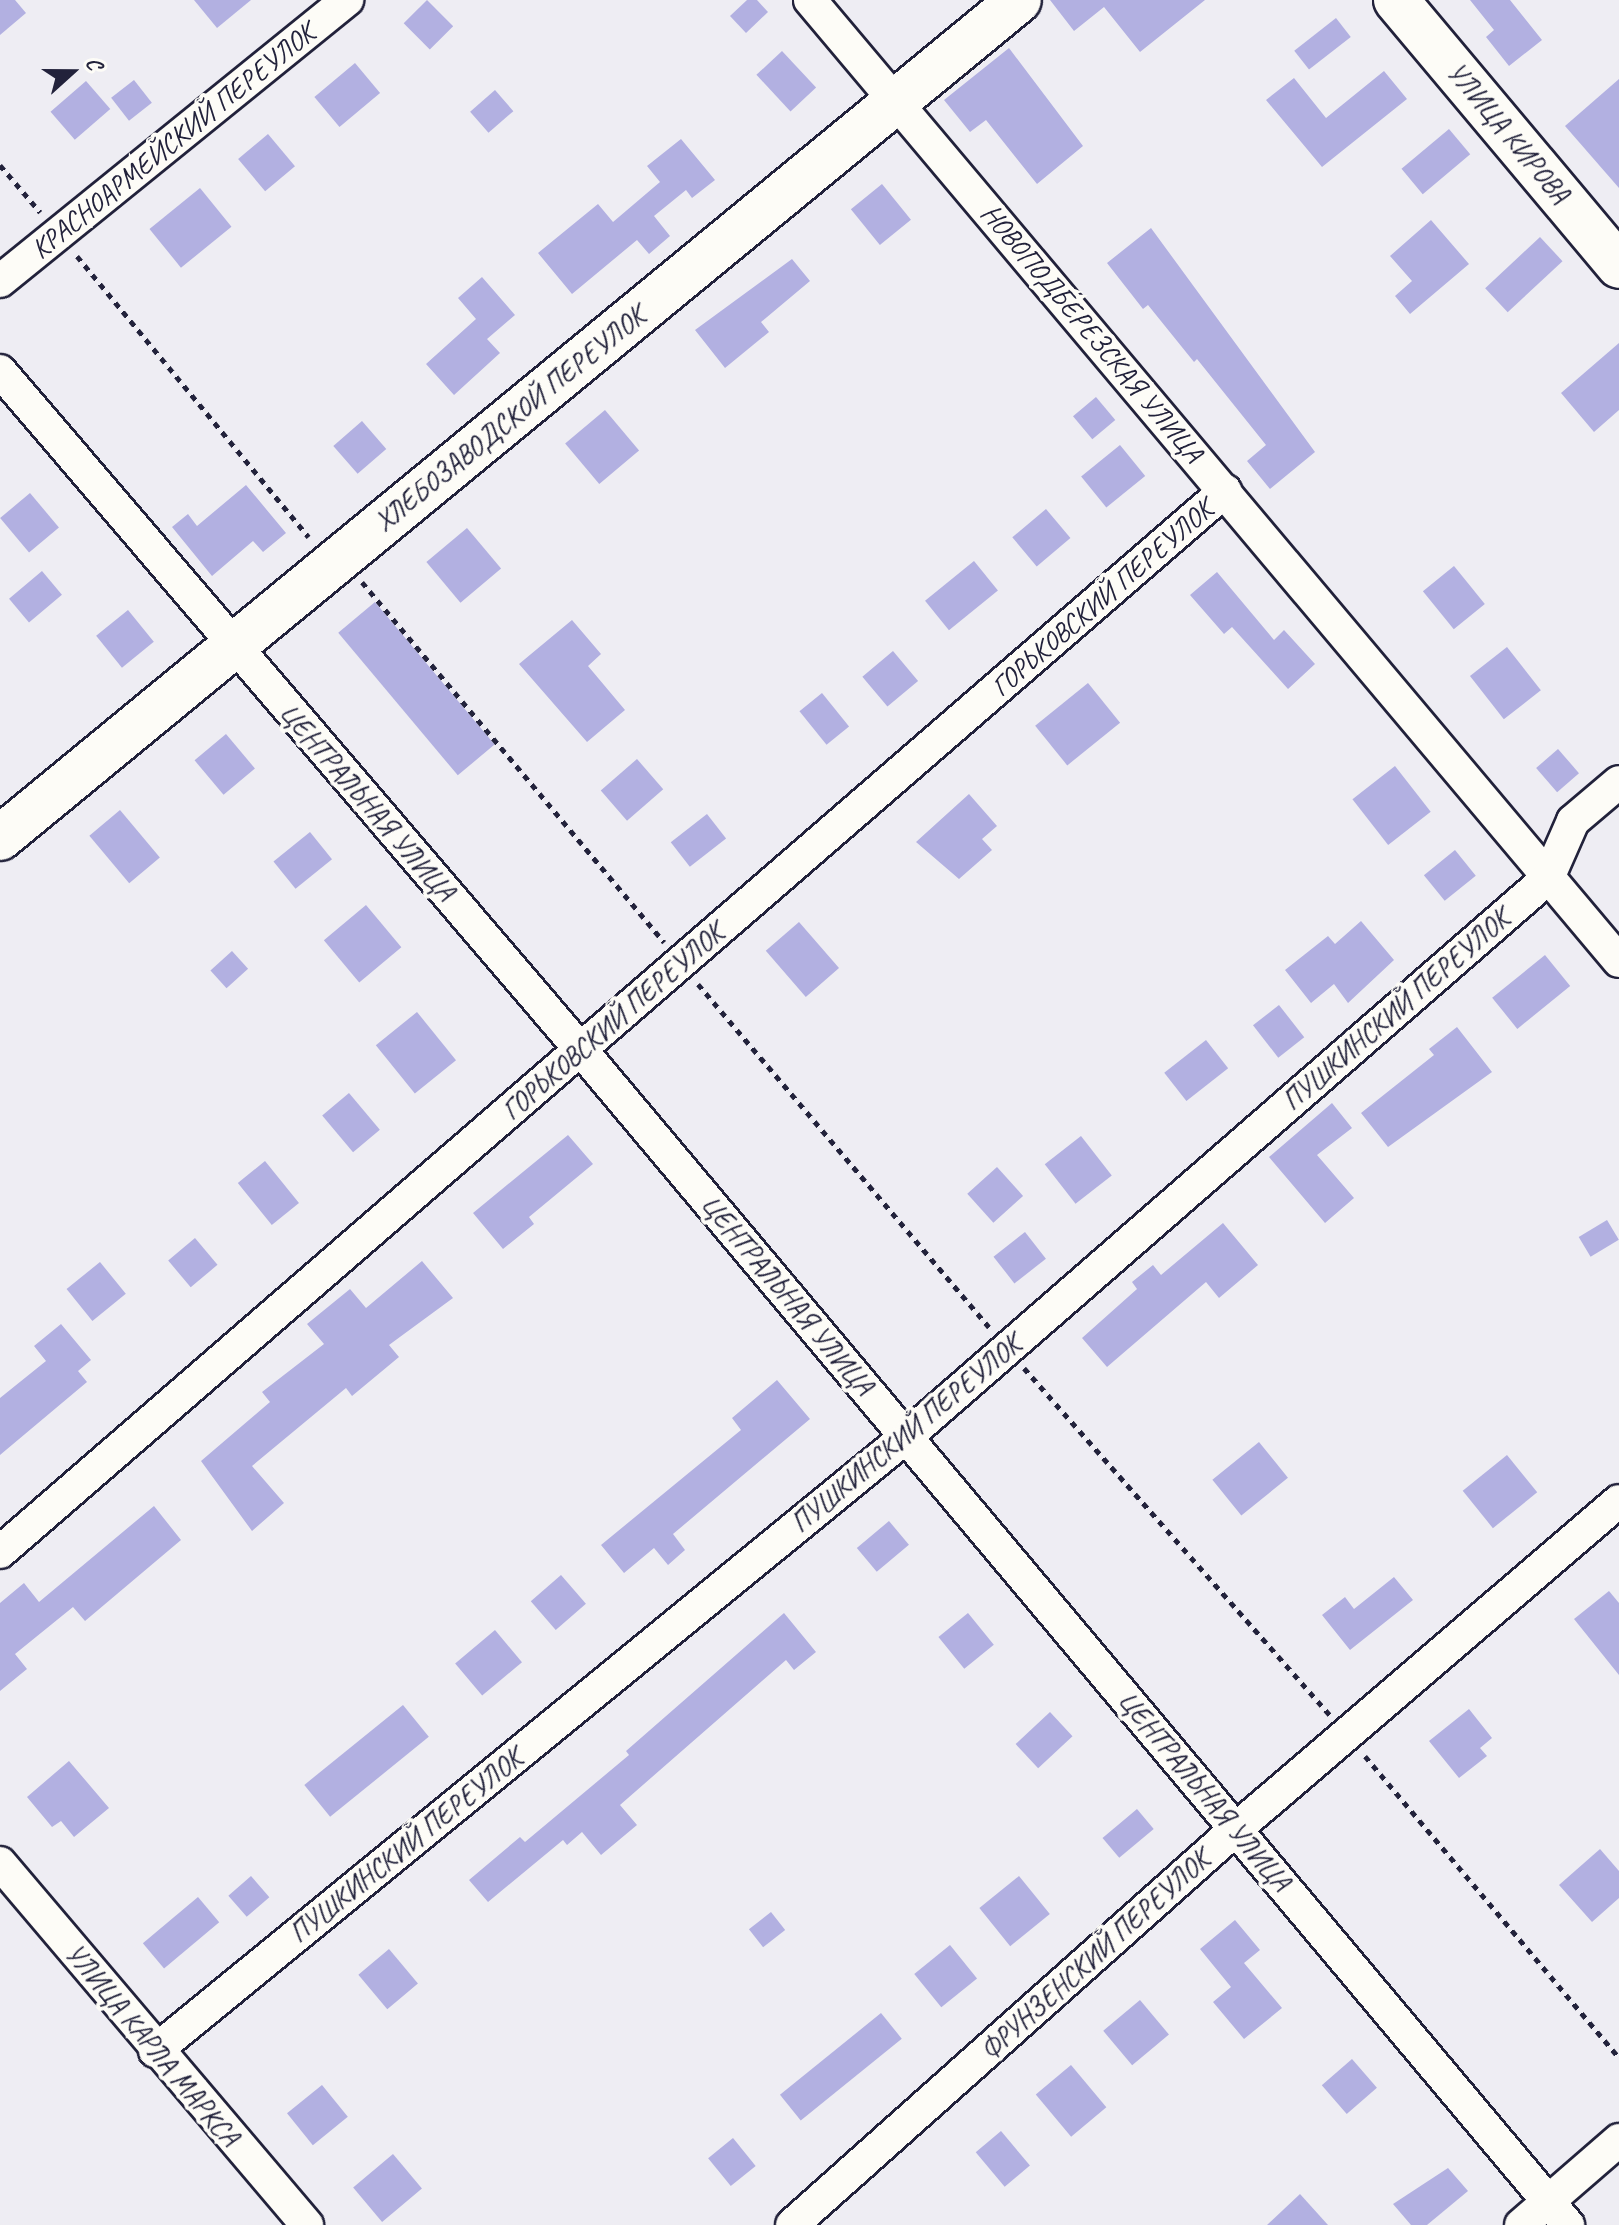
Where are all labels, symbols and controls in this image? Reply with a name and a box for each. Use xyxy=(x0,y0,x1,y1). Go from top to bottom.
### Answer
street label: КРАСНОАРМЕЙСКИЙ ПЕРЕУЛОК xyxy=(24,16,322,266)
north arrow xyxy=(32,32,112,112)
street label: УЛИЦА КИРОВА xyxy=(1439,55,1577,211)
street label: НОВОПОДБЕРЕЗСКАЯ УЛИЦА xyxy=(974,197,1210,469)
street label: ХЛЕБОЗАВОДСКОЙ ПЕРЕУЛОК xyxy=(368,299,652,539)
street label: ГОРЬКОВСКИЙ ПЕРЕУЛОК xyxy=(984,492,1220,704)
street label: ЦЕНТРАЛЬНАЯ УЛИЦА xyxy=(272,696,462,908)
street label: ПУШКИНСКИЙ ПЕРЕУЛОК xyxy=(1275,902,1517,1118)
street label: ГОРЬКОВСКИЙ ПЕРЕУЛОК xyxy=(495,916,731,1128)
street label: ЦЕНТРАЛЬНАЯ УЛИЦА xyxy=(693,1188,881,1402)
street label: ПУШКИНСКИЙ ПЕРЕУЛОК xyxy=(784,1328,1028,1540)
street label: ЦЕНТРАЛЬНАЯ УЛИЦА xyxy=(1110,1684,1298,1898)
street label: ПУШКИНСКИЙ ПЕРЕУЛОК xyxy=(283,1742,529,1950)
street label: ФРУНЗЕНСКИЙ ПЕРЕУЛОК xyxy=(973,1843,1217,2067)
street label: УЛИЦА КАРЛА МАРКСА xyxy=(57,1937,247,2153)

